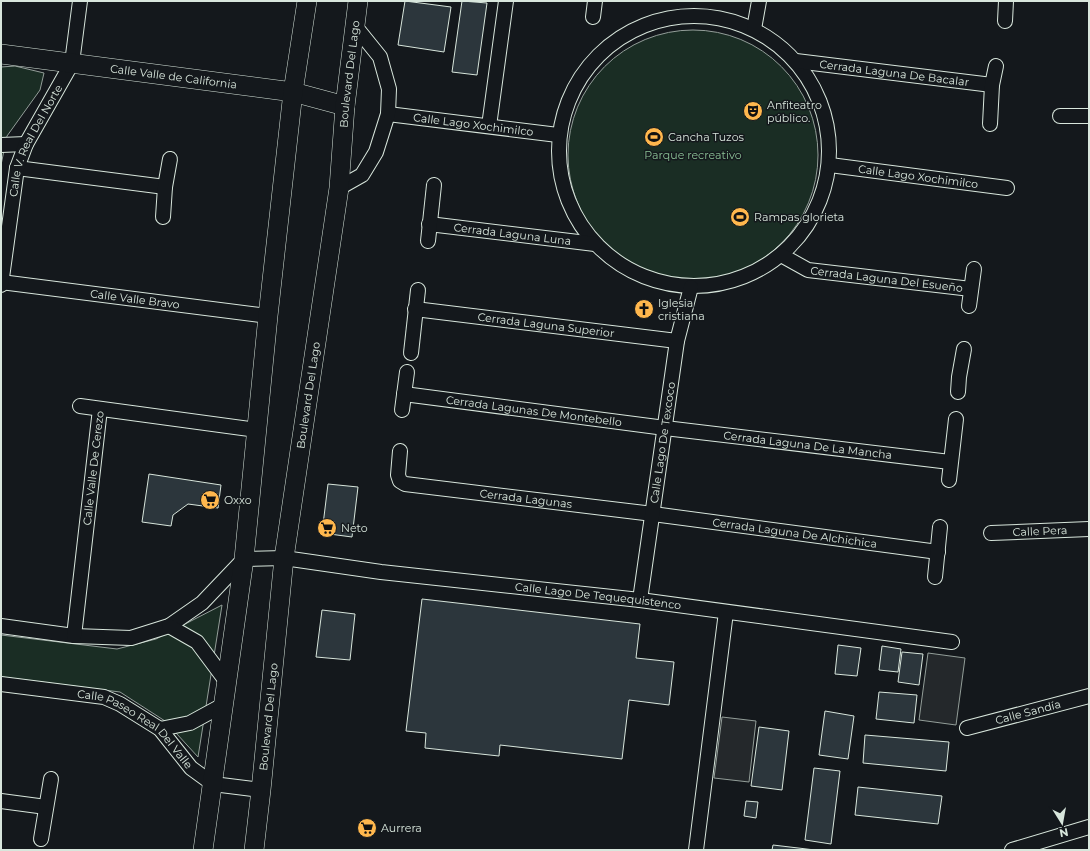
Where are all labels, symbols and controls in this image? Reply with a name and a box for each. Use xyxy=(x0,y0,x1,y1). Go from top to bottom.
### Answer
street label: Boulevard Del Lago xyxy=(336,19,363,128)
street label: Cerrada Laguna De Bacalar xyxy=(819,57,970,89)
street label: Calle Valle de California xyxy=(109,61,238,92)
street label: Calle V. Real Del Norte xyxy=(6,82,65,198)
place label: Anfiteatro público. xyxy=(767,98,822,125)
theatre icon: Anfiteatro público. xyxy=(742,100,764,122)
street label: Calle Lago Xochimilco xyxy=(412,110,534,139)
sports icon: Cancha Tuzos xyxy=(643,126,665,148)
place label: Cancha Tuzos xyxy=(668,130,745,144)
park label: Parque recreativo xyxy=(644,148,742,162)
street label: Calle Lago Xochimilco xyxy=(857,162,979,191)
sports icon: Rampas glorieta xyxy=(729,206,751,228)
place label: Rampas glorieta xyxy=(754,210,844,224)
street label: Cerrada Laguna Luna xyxy=(453,220,572,248)
street label: Cerrada Laguna Del Esueño xyxy=(810,263,964,295)
street label: Calle Valle Bravo xyxy=(89,286,181,312)
place label: Iglesia cristiana xyxy=(658,296,705,323)
church icon: Iglesia cristiana xyxy=(633,298,655,320)
street label: Cerrada Laguna Superior xyxy=(477,310,615,340)
street label: Boulevard Del Lago xyxy=(293,341,323,450)
street label: Calle Lago De Texcoco xyxy=(647,381,678,504)
street label: Cerrada Lagunas De Montebello xyxy=(445,393,623,429)
street label: Calle Valle De Cerezo xyxy=(80,410,107,526)
street label: Cerrada Laguna De La Mancha xyxy=(723,428,893,462)
street label: Cerrada Lagunas xyxy=(479,486,574,511)
supermarket icon: Oxxo xyxy=(199,489,221,511)
place label: Oxxo xyxy=(224,493,252,507)
street label: Cerrada Laguna De Alchichica xyxy=(712,515,878,551)
supermarket icon: Neto xyxy=(316,517,338,539)
place label: Neto xyxy=(341,521,368,535)
street label: Calle Pera xyxy=(1012,523,1068,539)
street label: Calle Lago De Tequequistenco xyxy=(514,580,682,612)
street label: Boulevard Del Lago xyxy=(256,662,281,771)
street label: Calle Paseo Real Del Valle xyxy=(76,687,196,772)
street label: Calle Sandía xyxy=(994,697,1062,727)
north arrow xyxy=(1042,803,1082,843)
supermarket icon: Aurrera xyxy=(356,817,378,839)
place label: Aurrera xyxy=(381,821,422,835)
text: N xyxy=(1058,825,1070,841)

